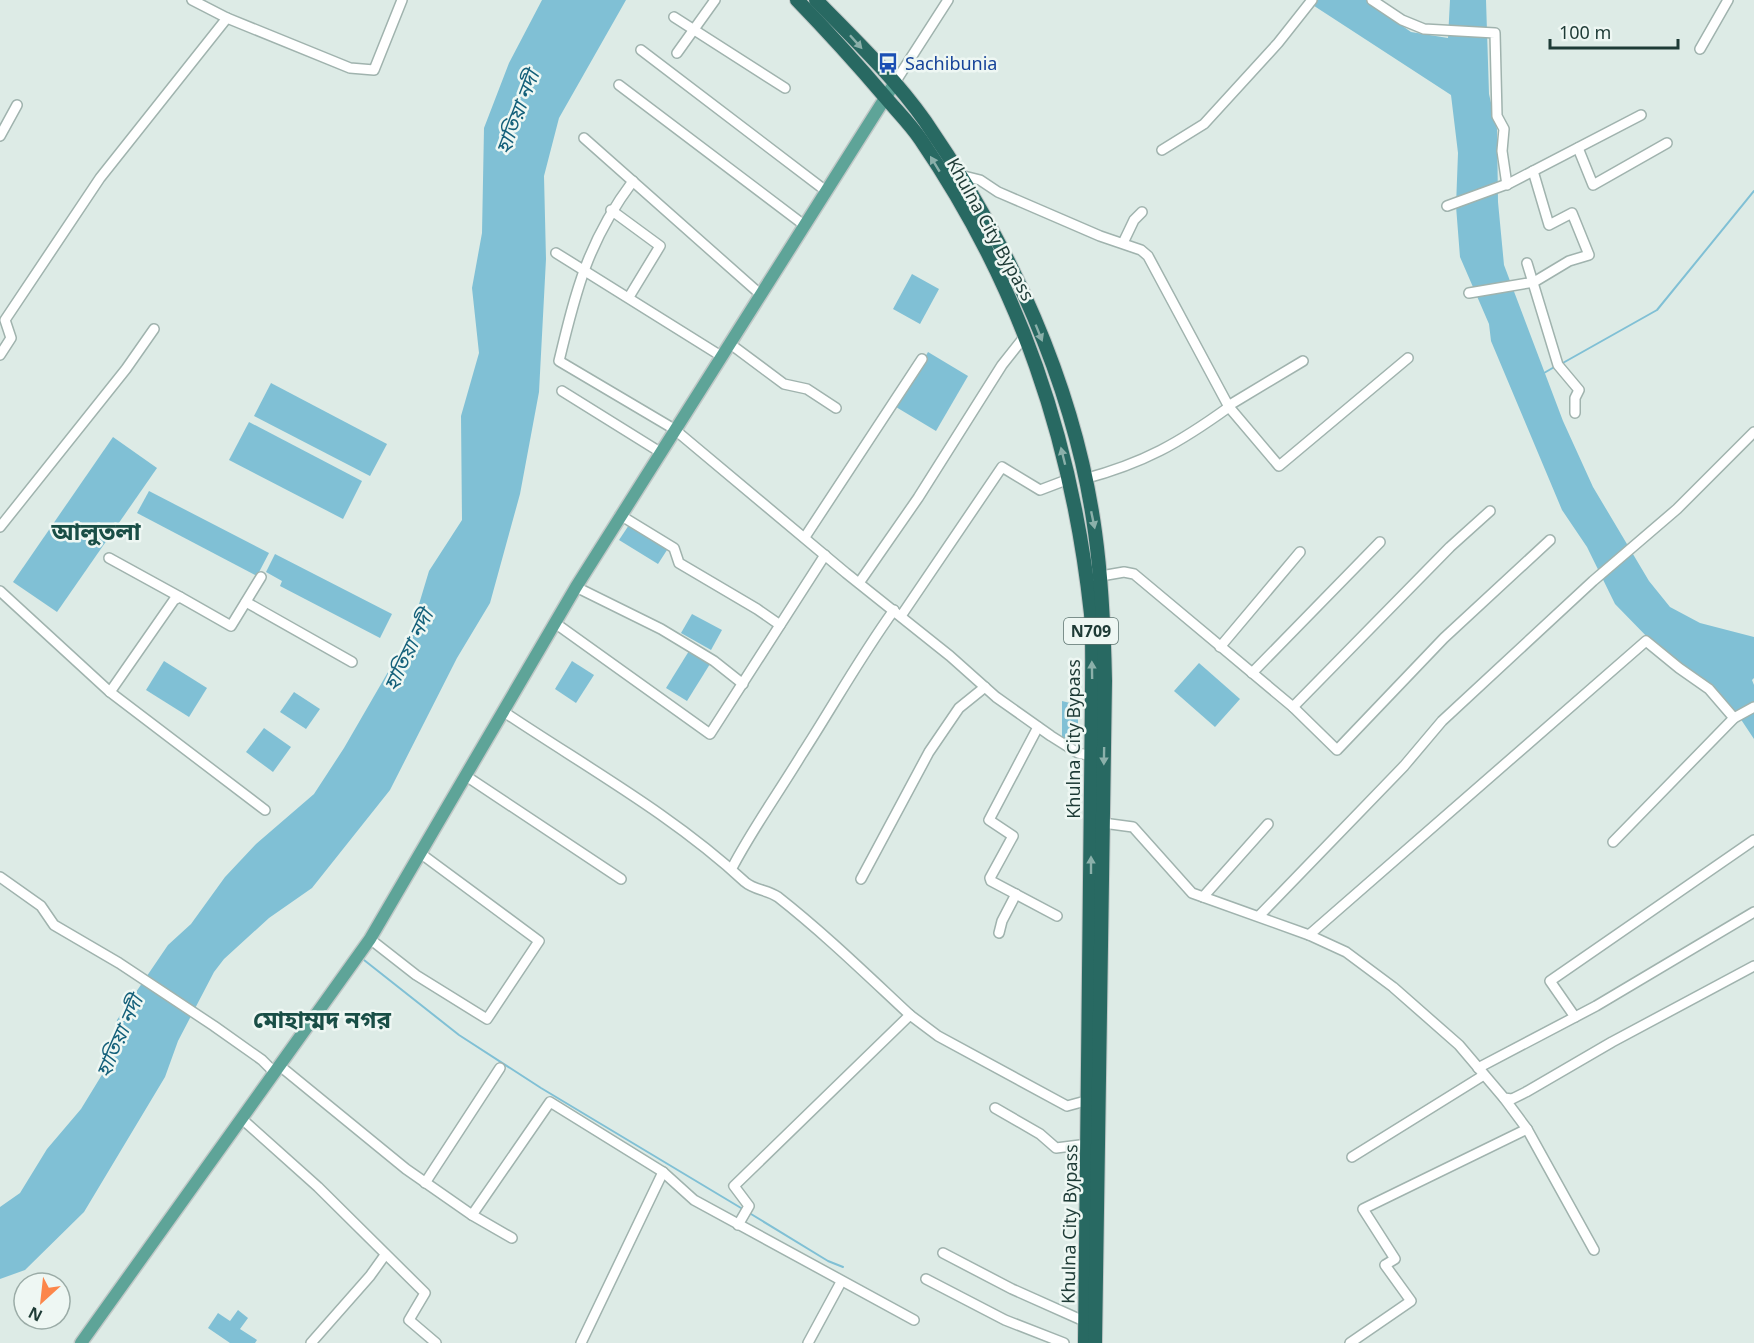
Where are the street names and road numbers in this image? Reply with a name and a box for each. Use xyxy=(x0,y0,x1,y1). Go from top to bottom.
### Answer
street label: Khulna City Bypass xyxy=(942,153,1040,305)
road number: N709 xyxy=(1064,618,1118,644)
street label: Khulna City Bypass xyxy=(1061,659,1085,819)
street label: Khulna City Bypass xyxy=(1056,1144,1082,1304)

